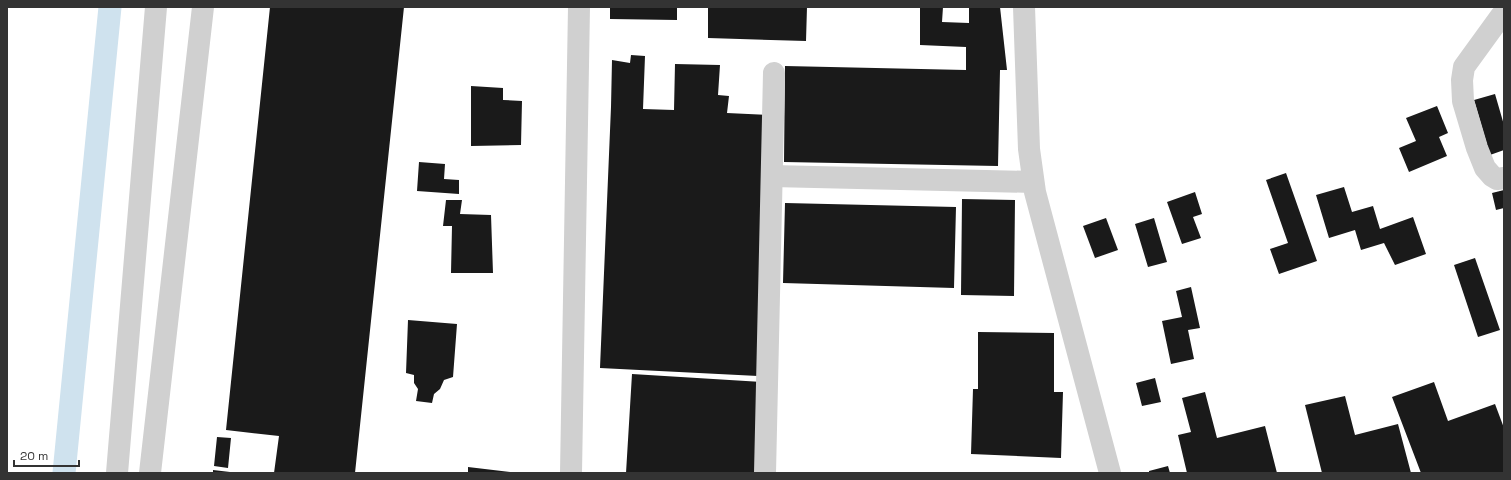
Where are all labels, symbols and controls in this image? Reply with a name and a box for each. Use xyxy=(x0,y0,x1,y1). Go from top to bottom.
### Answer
scale bar xyxy=(14,442,79,468)
text: 20 m xyxy=(20,448,48,464)

